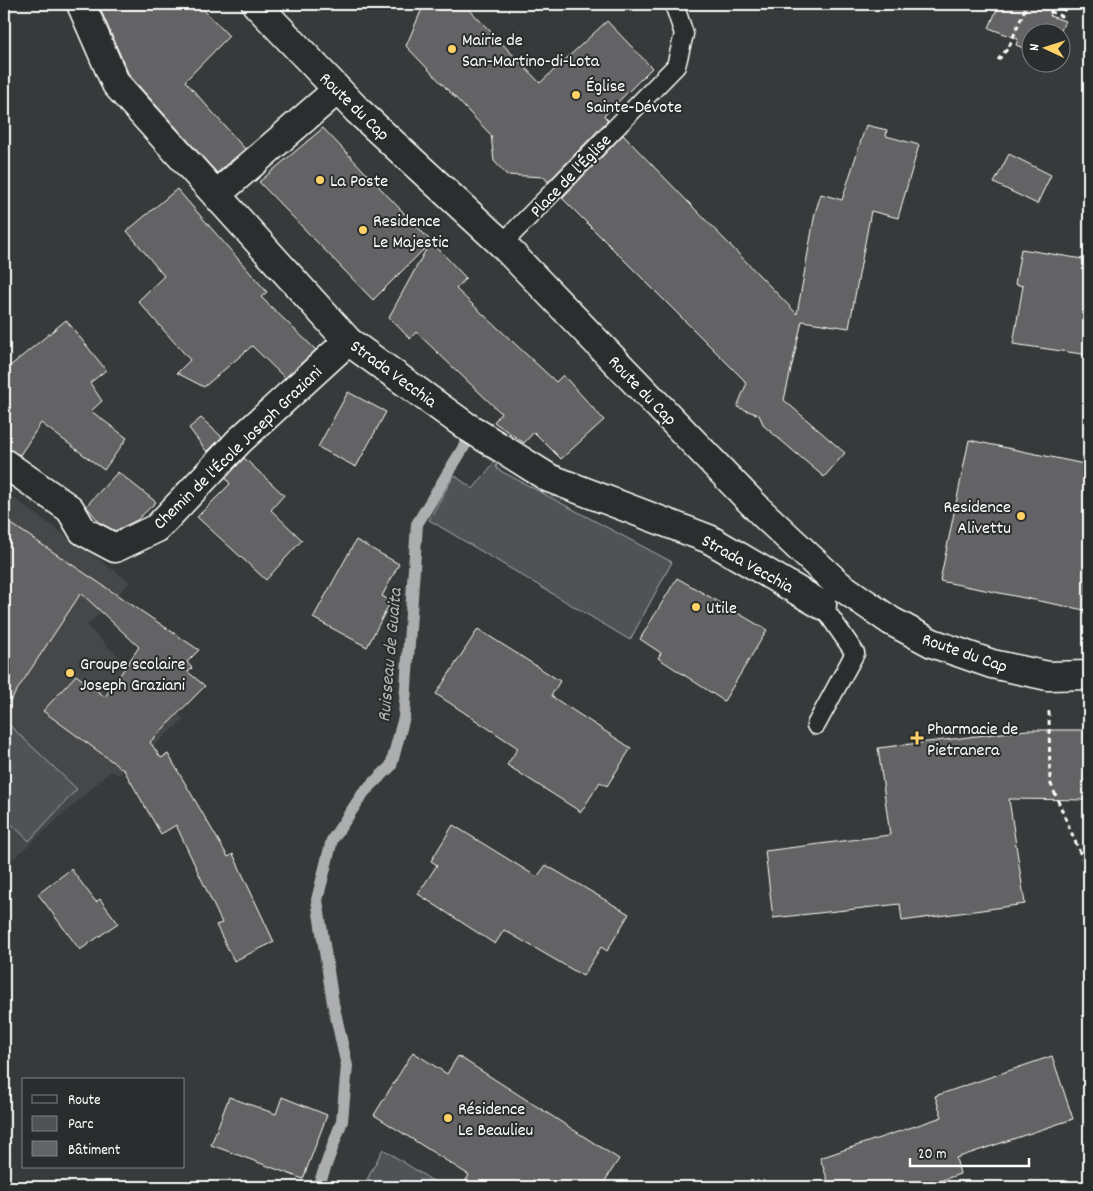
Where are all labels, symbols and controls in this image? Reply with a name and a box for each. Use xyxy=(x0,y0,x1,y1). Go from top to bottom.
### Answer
north arrow xyxy=(1020,22,1070,72)
place label: Mairie de San-Martino-di-Lota xyxy=(462,29,600,75)
marker: Mairie de San-Martino-di-Lota xyxy=(446,43,458,55)
text: N xyxy=(1025,43,1045,51)
street label: Route du Cap xyxy=(313,68,394,148)
place label: Église Sainte-Dévote xyxy=(586,75,682,121)
marker: Église Sainte-Dévote xyxy=(570,89,582,101)
street label: Place de l'Église xyxy=(525,129,618,224)
place label: La Poste xyxy=(330,170,388,195)
marker: La Poste xyxy=(314,174,326,186)
place label: Residence Le Majestic xyxy=(373,210,449,256)
marker: Residence Le Majestic xyxy=(357,224,369,236)
street label: Strada Vecchia xyxy=(344,335,441,415)
street label: Route du Cap xyxy=(601,351,681,432)
street label: Chemin de l'École Joseph Graziani xyxy=(149,361,329,536)
place label: Residence Alivettu xyxy=(944,496,1011,542)
marker: Residence Alivettu xyxy=(1015,510,1027,522)
street label: Strada Vecchia xyxy=(696,530,798,601)
water label: Ruisseau de Guaita xyxy=(372,586,411,723)
place label: Utile xyxy=(706,597,737,622)
marker: Utile xyxy=(690,601,702,613)
street label: Route du Cap xyxy=(918,628,1010,681)
place label: Groupe scolaire Joseph Graziani xyxy=(80,653,185,699)
marker: Groupe scolaire Joseph Graziani xyxy=(64,667,76,679)
place label: Pharmacie de Pietranera xyxy=(927,718,1018,764)
marker: Pharmacie de Pietranera xyxy=(911,732,923,744)
legend xyxy=(22,1078,185,1168)
text: Route xyxy=(68,1090,101,1112)
place label: Résidence Le Beaulieu xyxy=(458,1098,533,1144)
marker: Résidence Le Beaulieu xyxy=(442,1112,454,1124)
text: Parc xyxy=(68,1114,93,1136)
scale bar xyxy=(910,1136,1029,1168)
text: Bâtiment xyxy=(68,1140,121,1162)
text: 20 m xyxy=(918,1144,946,1166)

